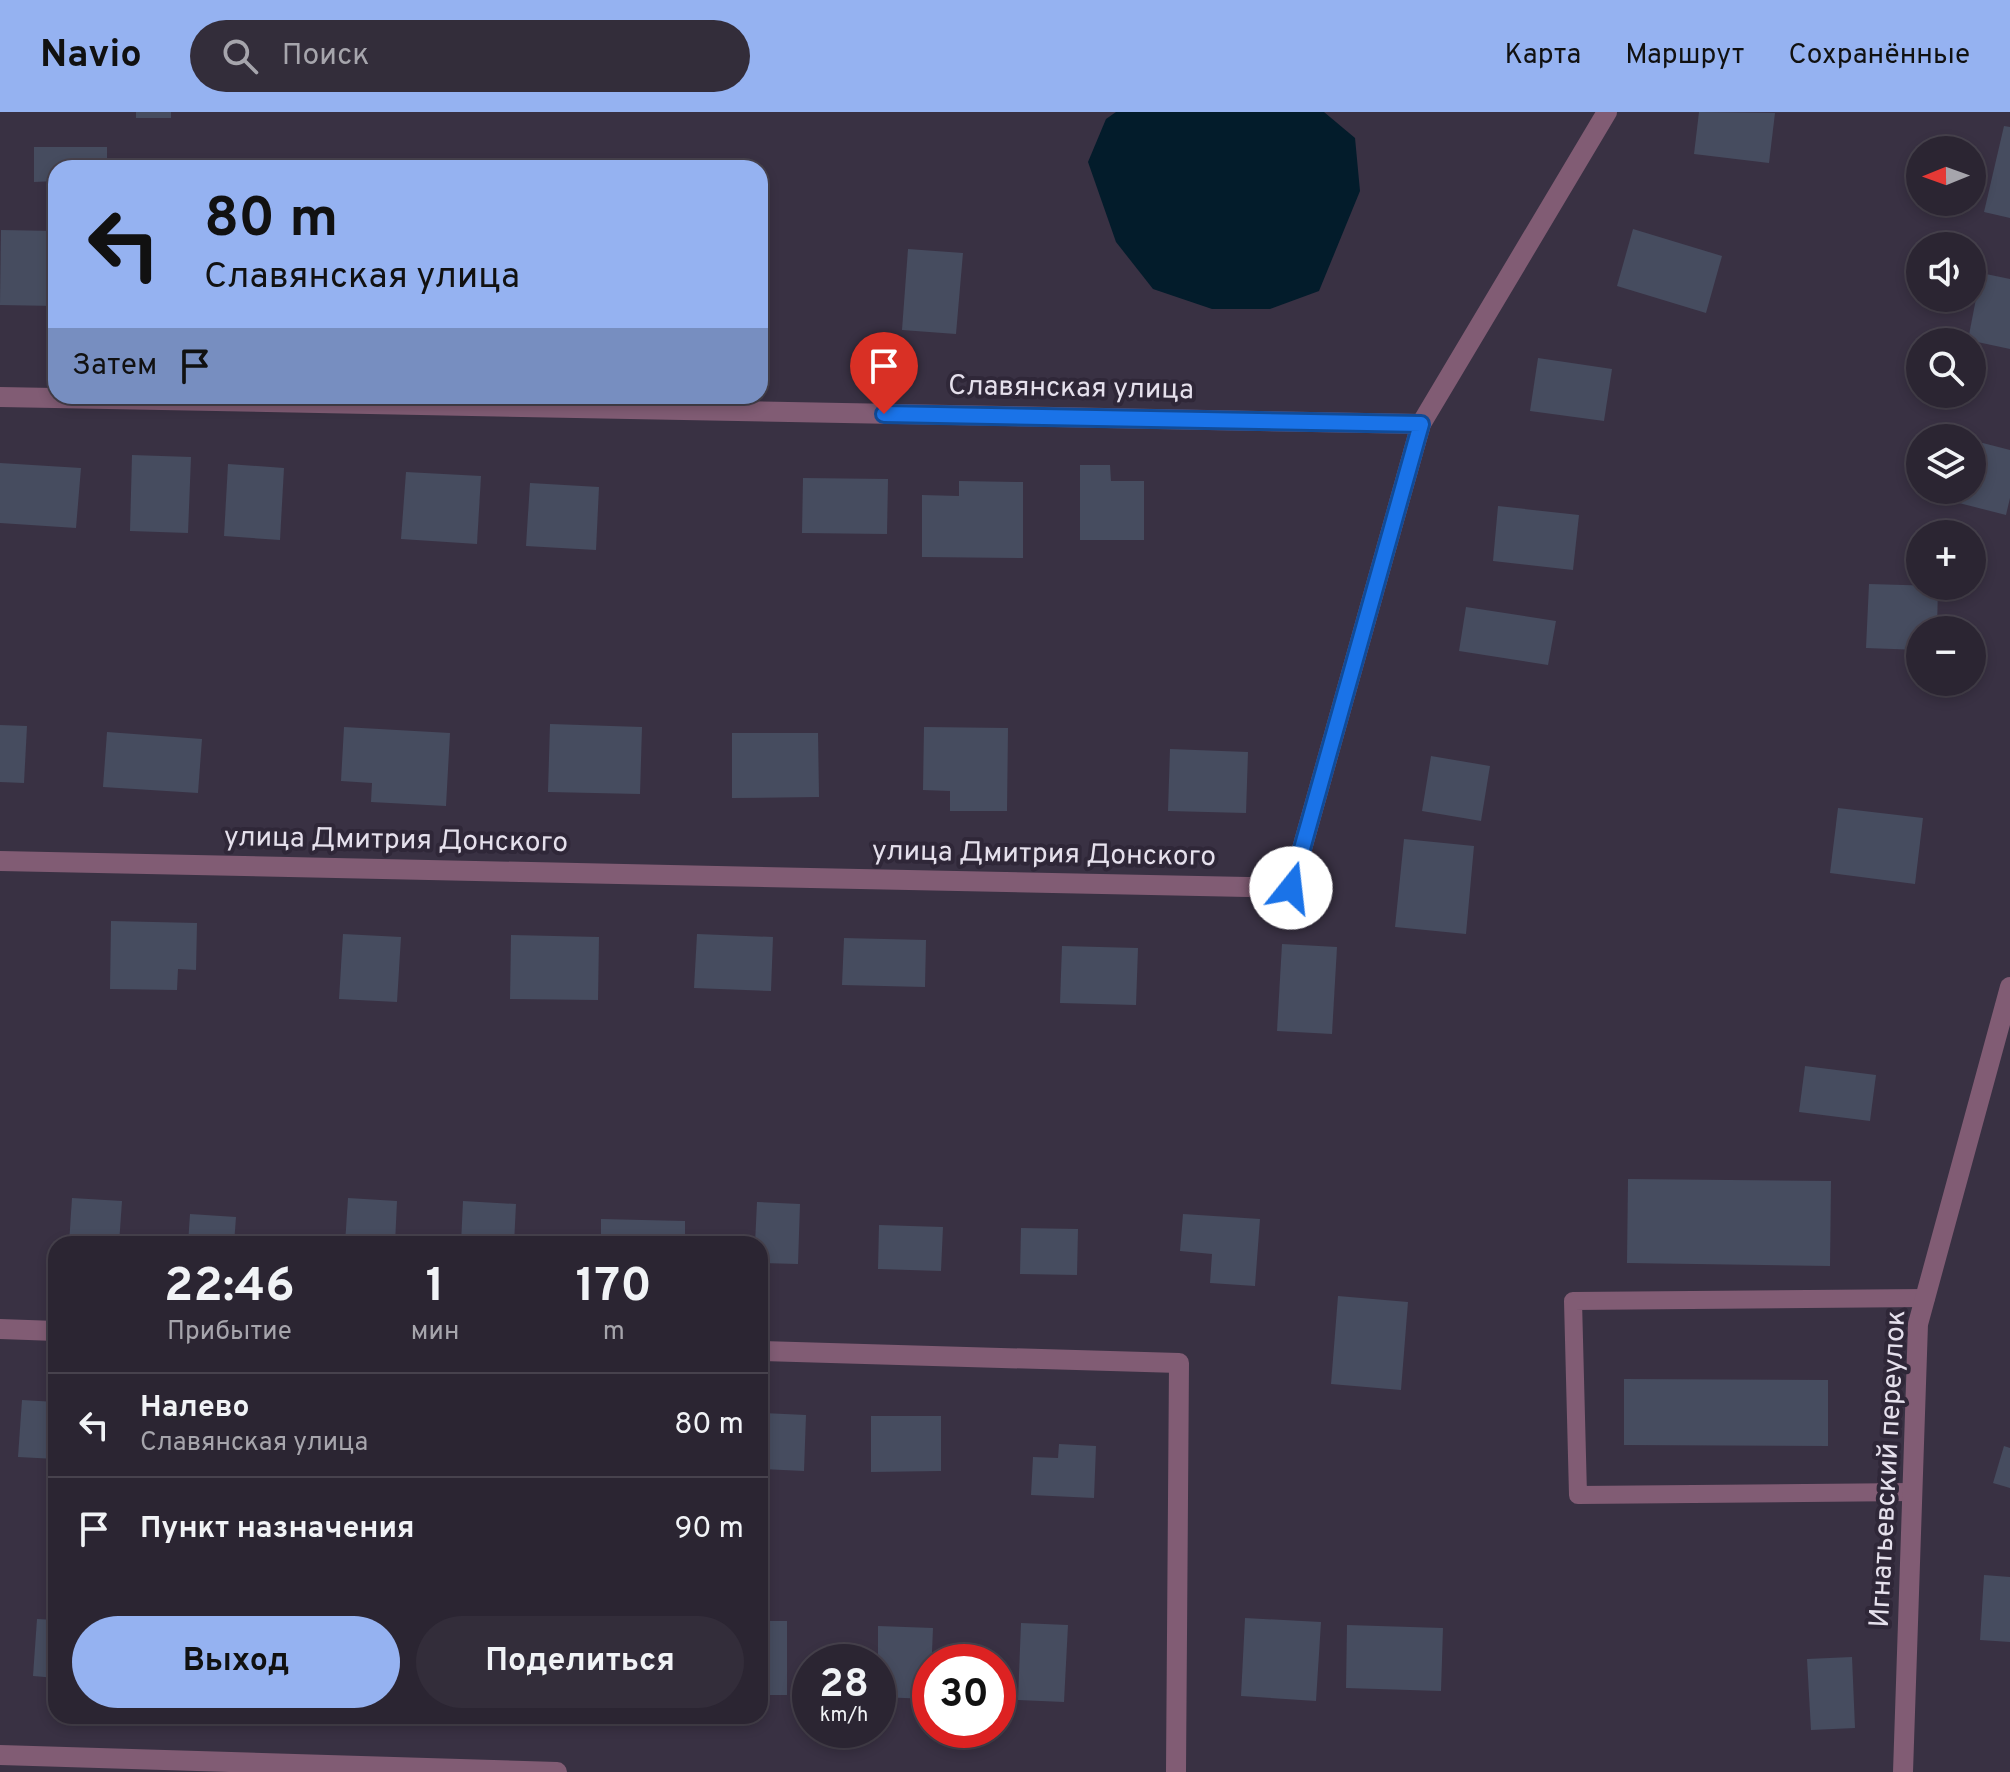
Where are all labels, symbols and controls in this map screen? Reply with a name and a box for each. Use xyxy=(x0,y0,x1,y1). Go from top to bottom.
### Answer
search box xyxy=(190,20,750,92)
text: Navio xyxy=(40,32,142,81)
icon: search xyxy=(218,34,262,78)
text: Поиск xyxy=(282,38,369,75)
text: Карта xyxy=(1505,38,1581,74)
text: Маршрут xyxy=(1625,38,1744,74)
text: Сохранённые xyxy=(1788,38,1970,74)
north arrow xyxy=(1906,136,1986,216)
map controls xyxy=(1906,136,1986,696)
text: 80 m xyxy=(204,186,338,256)
icon: left xyxy=(72,192,176,296)
button: sound xyxy=(1906,232,1986,312)
text: Славянская улица xyxy=(204,255,520,301)
button: search xyxy=(1906,328,1986,408)
pin xyxy=(850,332,918,414)
icon: arrive xyxy=(173,344,217,388)
icon: arrive xyxy=(862,344,906,388)
text: Затем xyxy=(72,348,157,385)
street label: Славянская улица xyxy=(948,369,1194,409)
button: layers xyxy=(1906,424,1986,504)
button: + xyxy=(1906,520,1986,600)
button: − xyxy=(1906,616,1986,696)
street label: улица Дмитрия Донского xyxy=(224,820,568,862)
street label: улица Дмитрия Донского xyxy=(872,834,1216,876)
position arrow xyxy=(1249,846,1333,930)
text: 22:46 xyxy=(164,1258,295,1318)
text: 1 xyxy=(426,1258,445,1318)
text: 170 xyxy=(575,1258,652,1318)
street label: Игнатьевский переулок xyxy=(1863,1309,1915,1629)
text: Прибытие xyxy=(167,1316,292,1349)
text: мин xyxy=(411,1316,459,1349)
text: m xyxy=(603,1316,625,1349)
text: Налево xyxy=(140,1390,249,1427)
icon: left xyxy=(72,1403,116,1447)
text: 80 m xyxy=(674,1407,744,1444)
text: Славянская улица xyxy=(140,1427,368,1460)
icon: arrive xyxy=(72,1507,116,1551)
text: Пункт назначения xyxy=(140,1511,414,1548)
text: 90 m xyxy=(675,1511,744,1548)
button: Выход xyxy=(72,1616,400,1708)
button: Поделиться xyxy=(416,1616,744,1708)
speed limit sign: 30 xyxy=(912,1644,1016,1748)
text: 28 xyxy=(819,1661,869,1711)
text: km/h xyxy=(820,1703,868,1729)

